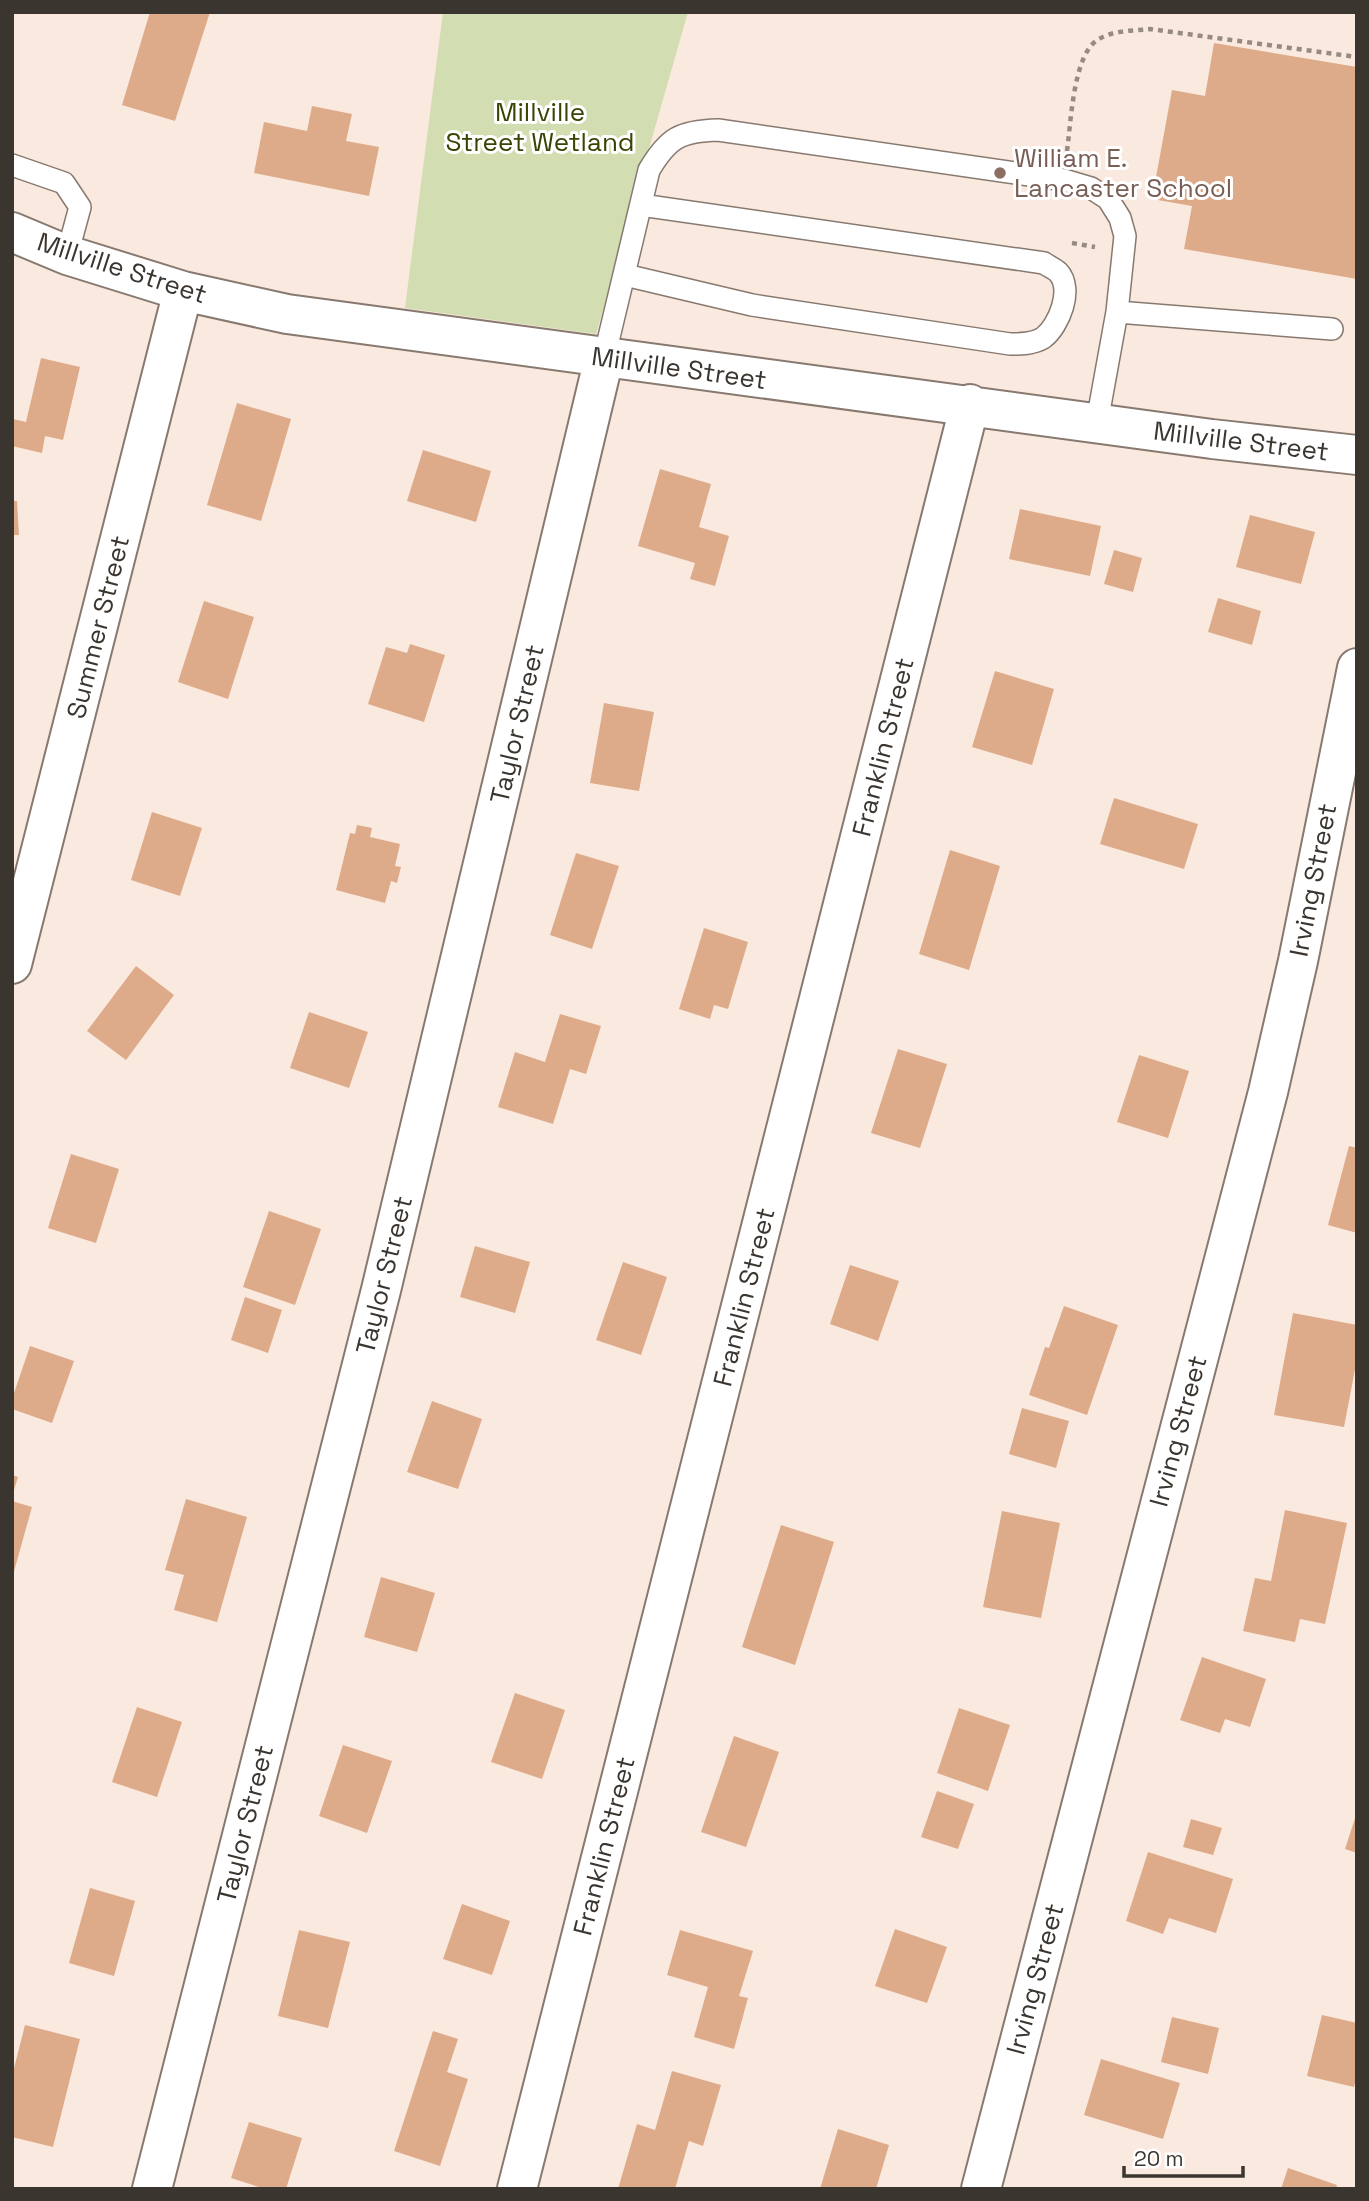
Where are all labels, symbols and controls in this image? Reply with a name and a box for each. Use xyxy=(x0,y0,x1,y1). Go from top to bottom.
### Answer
park label: Millville Street Wetland xyxy=(445,95,635,159)
place label: William E. Lancaster School xyxy=(1014,141,1232,205)
marker: William E. Lancaster School xyxy=(992,165,1008,181)
street label: Millville Street xyxy=(33,225,211,311)
street label: Millville Street xyxy=(589,339,769,397)
street label: Millville Street xyxy=(1151,413,1331,469)
street label: Summer Street xyxy=(59,532,137,722)
street label: Taylor Street xyxy=(482,641,552,807)
street label: Franklin Street xyxy=(844,654,922,840)
street label: Irving Street xyxy=(1281,801,1345,959)
street label: Taylor Street xyxy=(348,1192,420,1358)
street label: Franklin Street xyxy=(705,1204,783,1390)
street label: Irving Street xyxy=(1141,1352,1215,1510)
street label: Taylor Street xyxy=(209,1741,281,1907)
street label: Franklin Street xyxy=(565,1753,643,1939)
street label: Irving Street xyxy=(998,1900,1072,2058)
scale bar xyxy=(1124,2134,1243,2178)
text: 20 m xyxy=(1134,2145,1184,2172)

